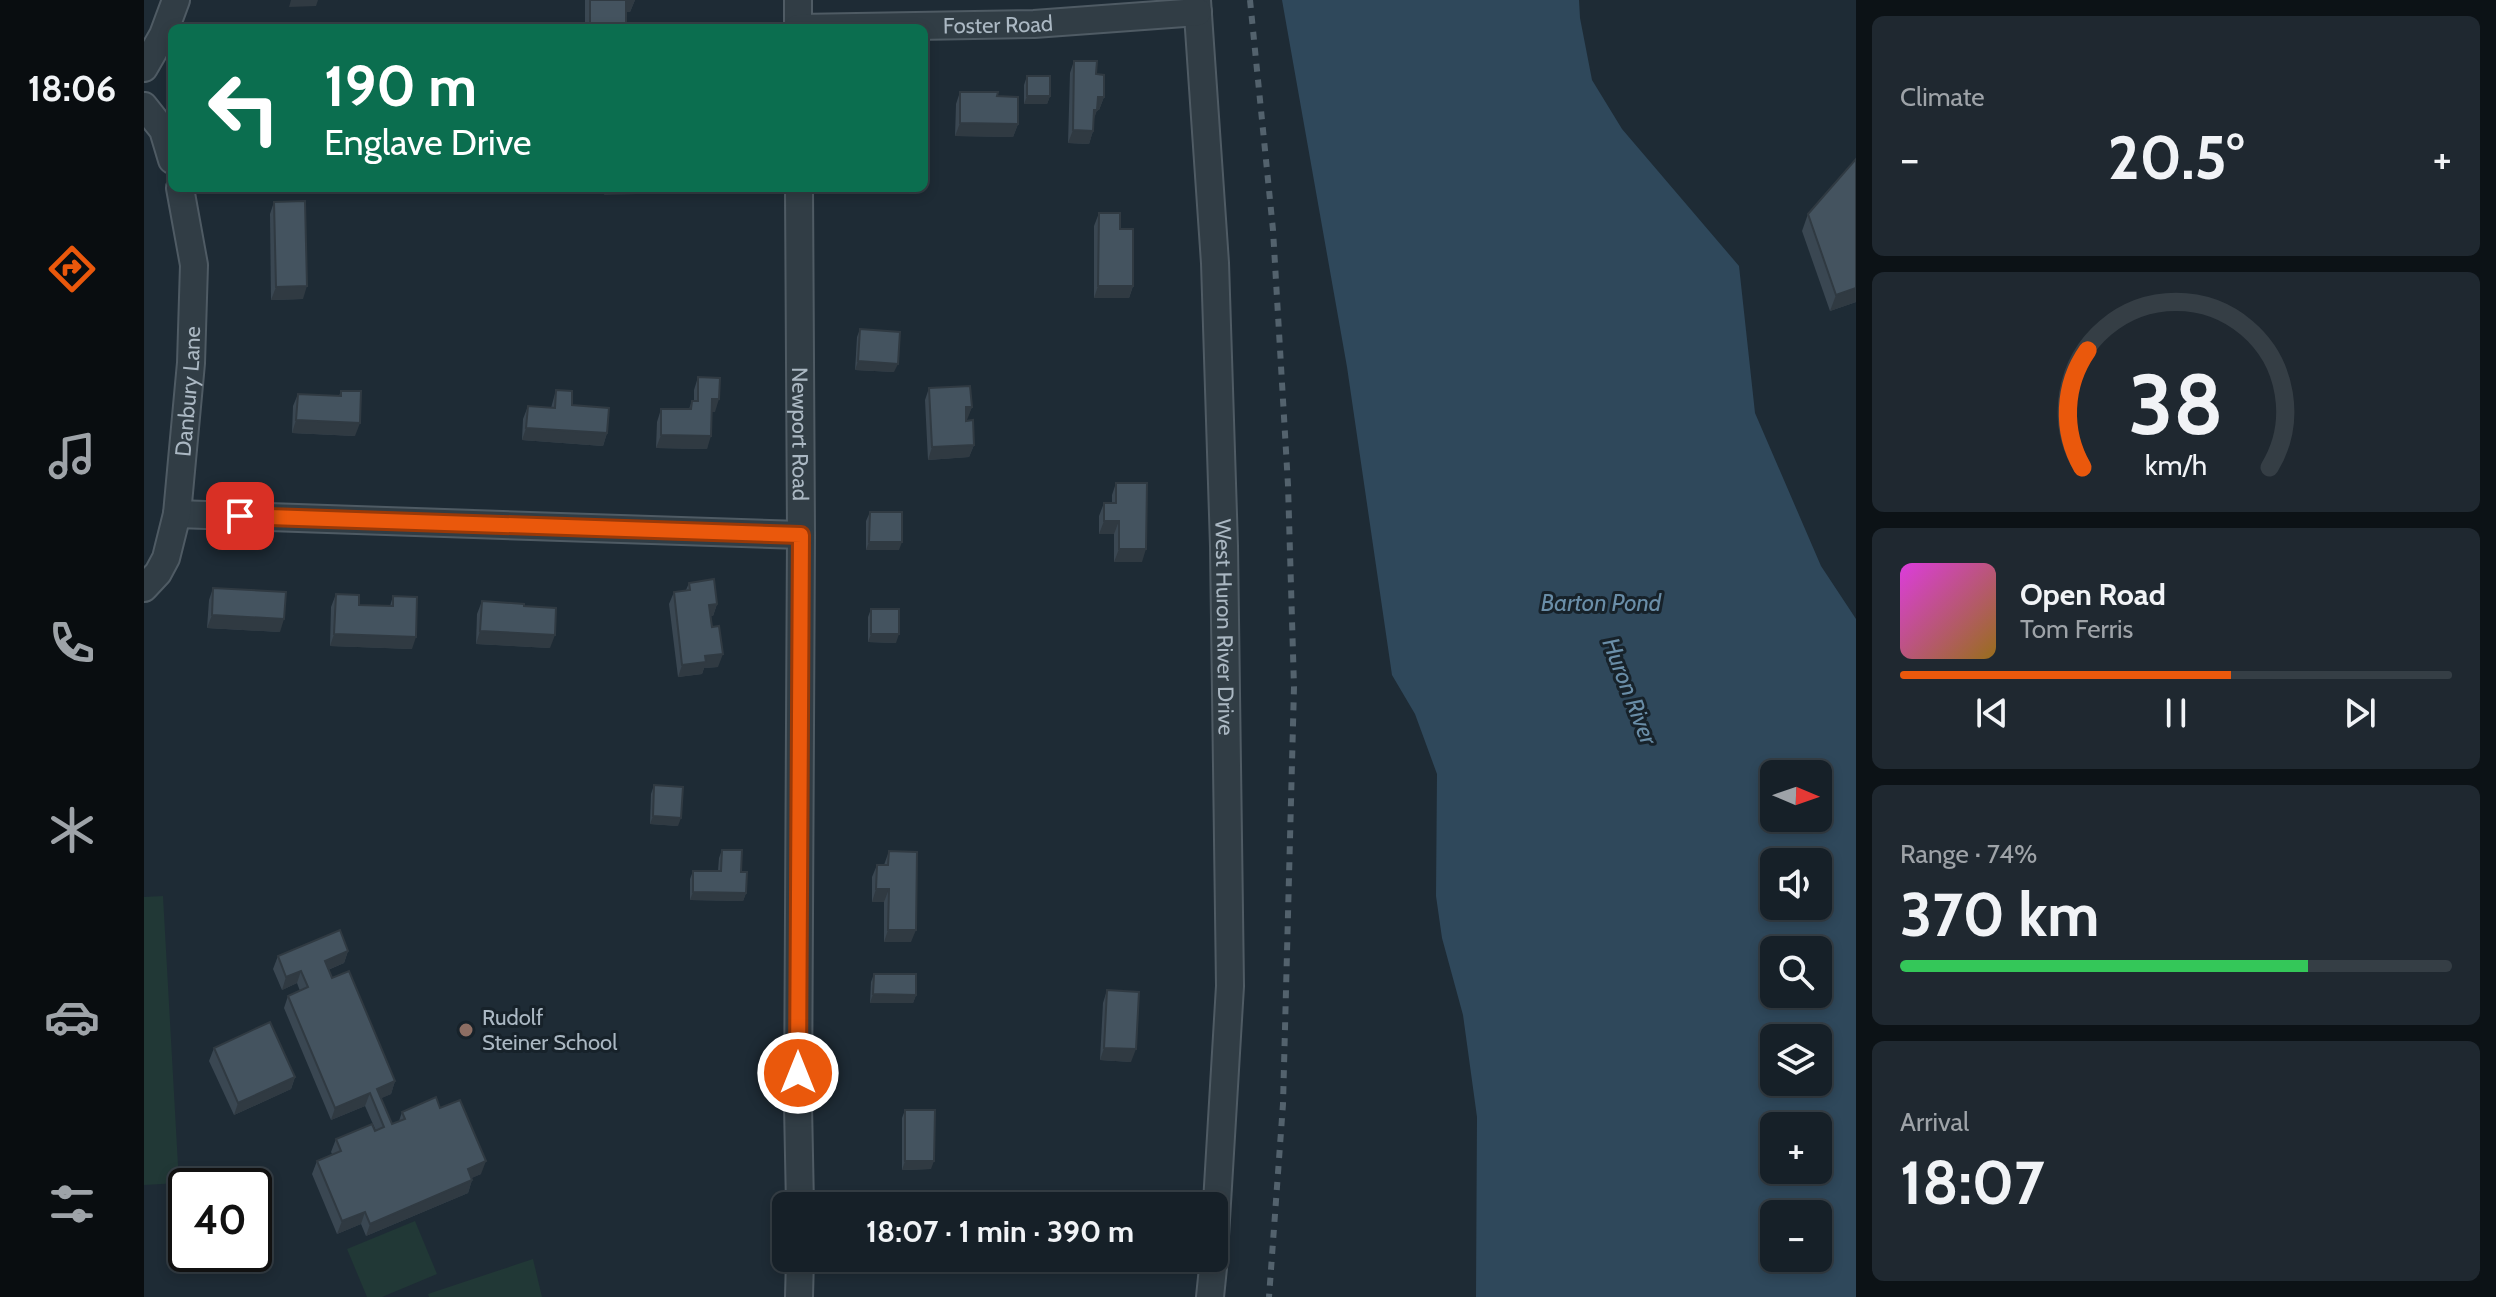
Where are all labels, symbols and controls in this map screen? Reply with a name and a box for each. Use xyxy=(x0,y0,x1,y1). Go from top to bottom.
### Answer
street label: Foster Road xyxy=(943,9,1054,39)
text: 190 m xyxy=(324,52,477,120)
icon: left xyxy=(192,56,296,160)
text: 18:06 xyxy=(28,66,116,110)
text: Climate xyxy=(1900,81,1985,113)
text: Englave Drive xyxy=(324,120,531,164)
text: 20.5° xyxy=(2108,121,2244,194)
text: − xyxy=(1900,132,1919,185)
text: + xyxy=(2433,132,2452,185)
icon: directions xyxy=(44,241,100,297)
street label: Danbury Lane xyxy=(169,326,206,458)
text: 38 xyxy=(2128,354,2224,455)
street label: Newport Road xyxy=(787,367,814,501)
icon: music xyxy=(44,428,100,484)
text: km/h xyxy=(2145,447,2207,482)
pin xyxy=(206,482,274,550)
icon: arrive xyxy=(218,494,262,538)
street label: West Huron River Drive xyxy=(1210,519,1240,736)
text: Open Road xyxy=(2020,576,2166,613)
water label: Barton Pond xyxy=(1541,588,1662,617)
text: Tom Ferris xyxy=(2020,613,2133,645)
icon: phone xyxy=(44,615,100,671)
water label: Huron River xyxy=(1596,633,1664,750)
icon: previous xyxy=(1970,691,2014,735)
icon: pause xyxy=(2154,691,2198,735)
icon: next xyxy=(2338,691,2382,735)
north arrow xyxy=(1760,760,1832,832)
map controls xyxy=(1760,760,1832,1272)
icon: climate xyxy=(44,802,100,858)
text: Range · 74% xyxy=(1900,838,2037,870)
button: sound xyxy=(1760,848,1832,920)
text: 370 km xyxy=(1900,878,2100,951)
button: search xyxy=(1760,936,1832,1008)
icon: car xyxy=(44,989,100,1045)
place label: Rudolf Steiner School xyxy=(482,1004,618,1056)
marker: Rudolf Steiner School xyxy=(457,1021,475,1039)
button: layers xyxy=(1760,1024,1832,1096)
position arrow xyxy=(756,1031,840,1115)
text: Arrival xyxy=(1900,1106,1969,1138)
button: + xyxy=(1760,1112,1832,1184)
text: 18:07 xyxy=(1900,1146,2045,1219)
speed limit sign: 40 xyxy=(168,1168,272,1272)
icon: filters xyxy=(44,1176,100,1232)
button: − xyxy=(1760,1200,1832,1272)
text: 18:07 · 1 min · 390 m xyxy=(866,1213,1134,1250)

